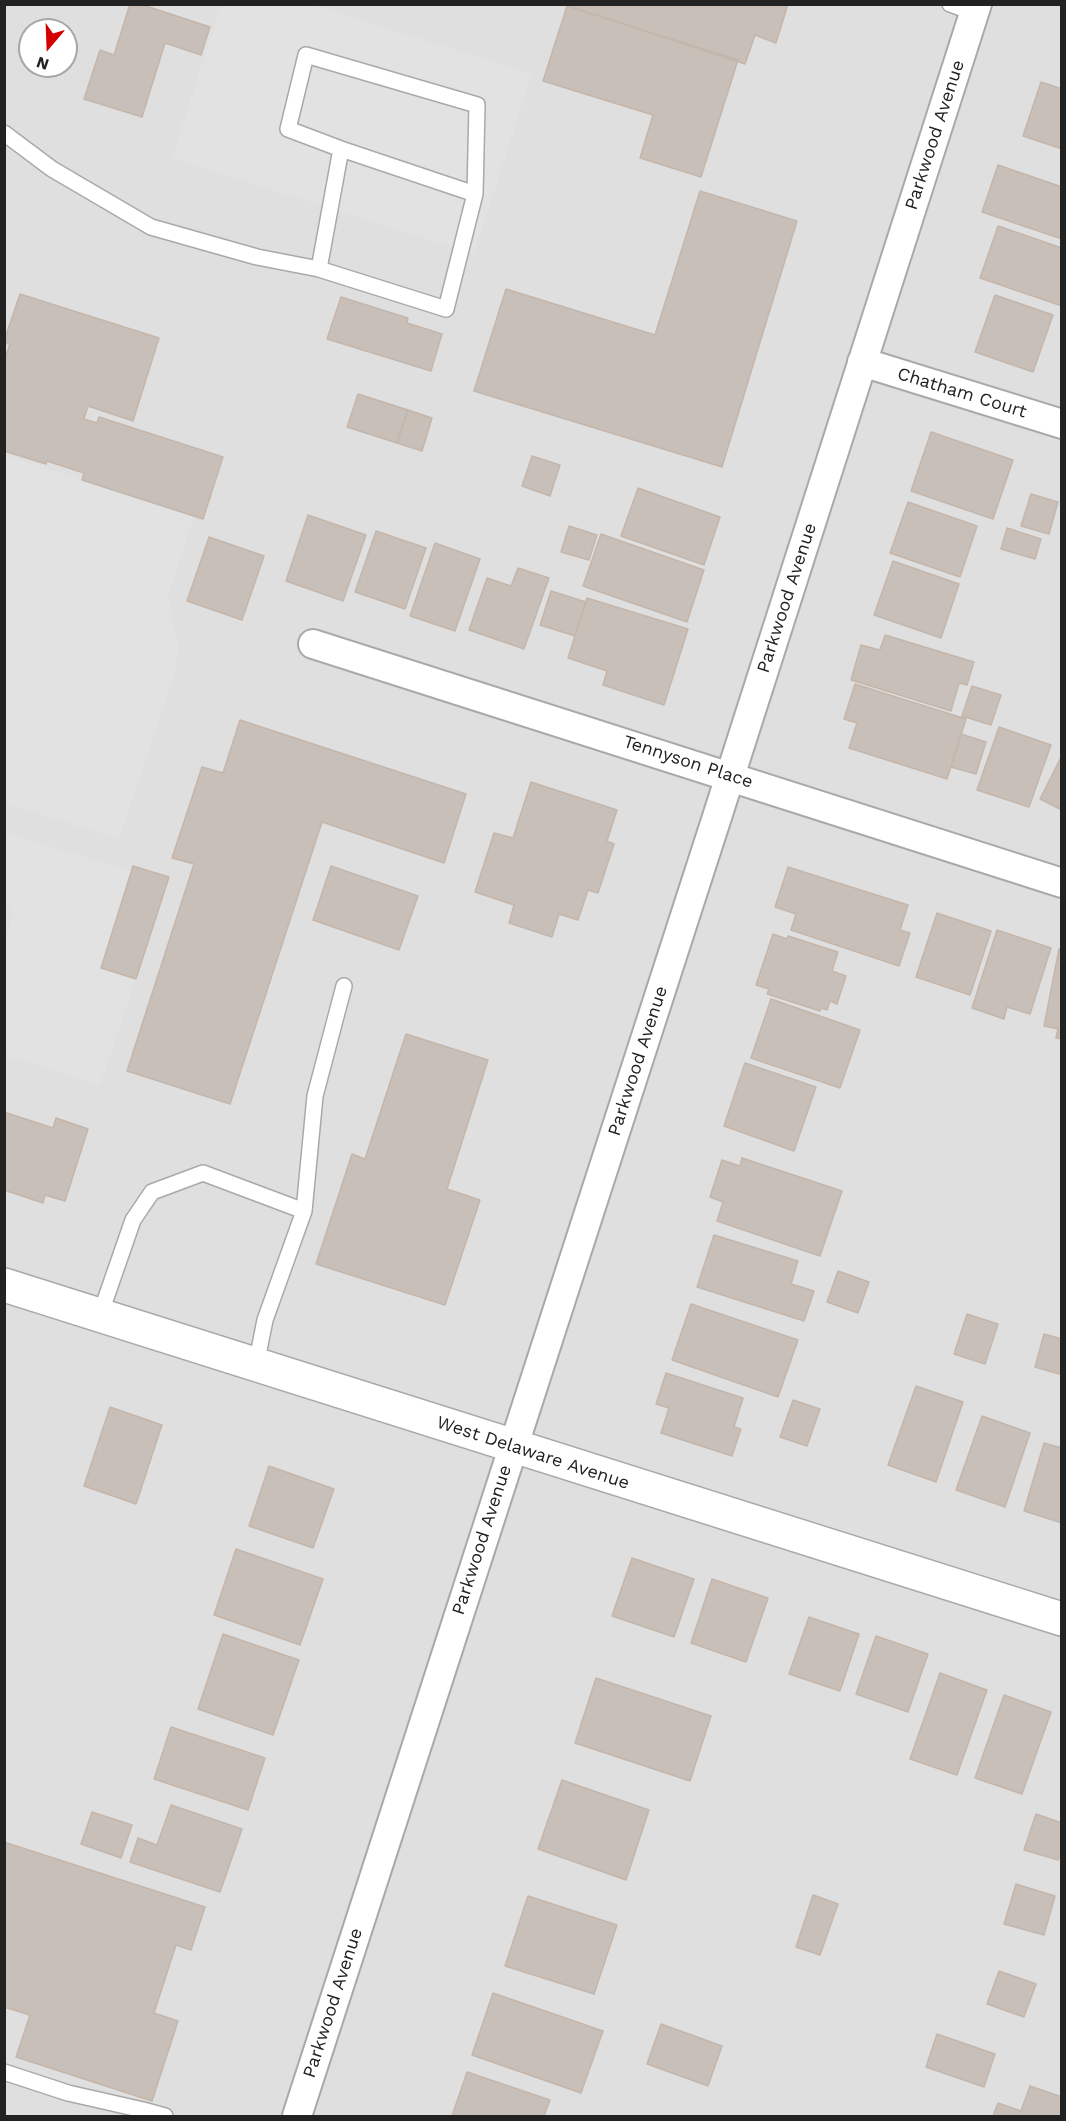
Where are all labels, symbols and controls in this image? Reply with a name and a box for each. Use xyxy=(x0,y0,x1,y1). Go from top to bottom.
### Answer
north arrow xyxy=(18,18,78,78)
text: N xyxy=(34,53,51,75)
street label: Parkwood Avenue xyxy=(901,57,969,213)
street label: Chatham Court xyxy=(895,363,1029,423)
street label: Parkwood Avenue xyxy=(753,520,821,676)
street label: Tennyson Place xyxy=(620,731,756,793)
street label: Parkwood Avenue xyxy=(604,983,672,1139)
street label: West Delaware Avenue xyxy=(434,1412,632,1494)
street label: Parkwood Avenue xyxy=(448,1462,516,1618)
street label: Parkwood Avenue xyxy=(299,1925,367,2081)

